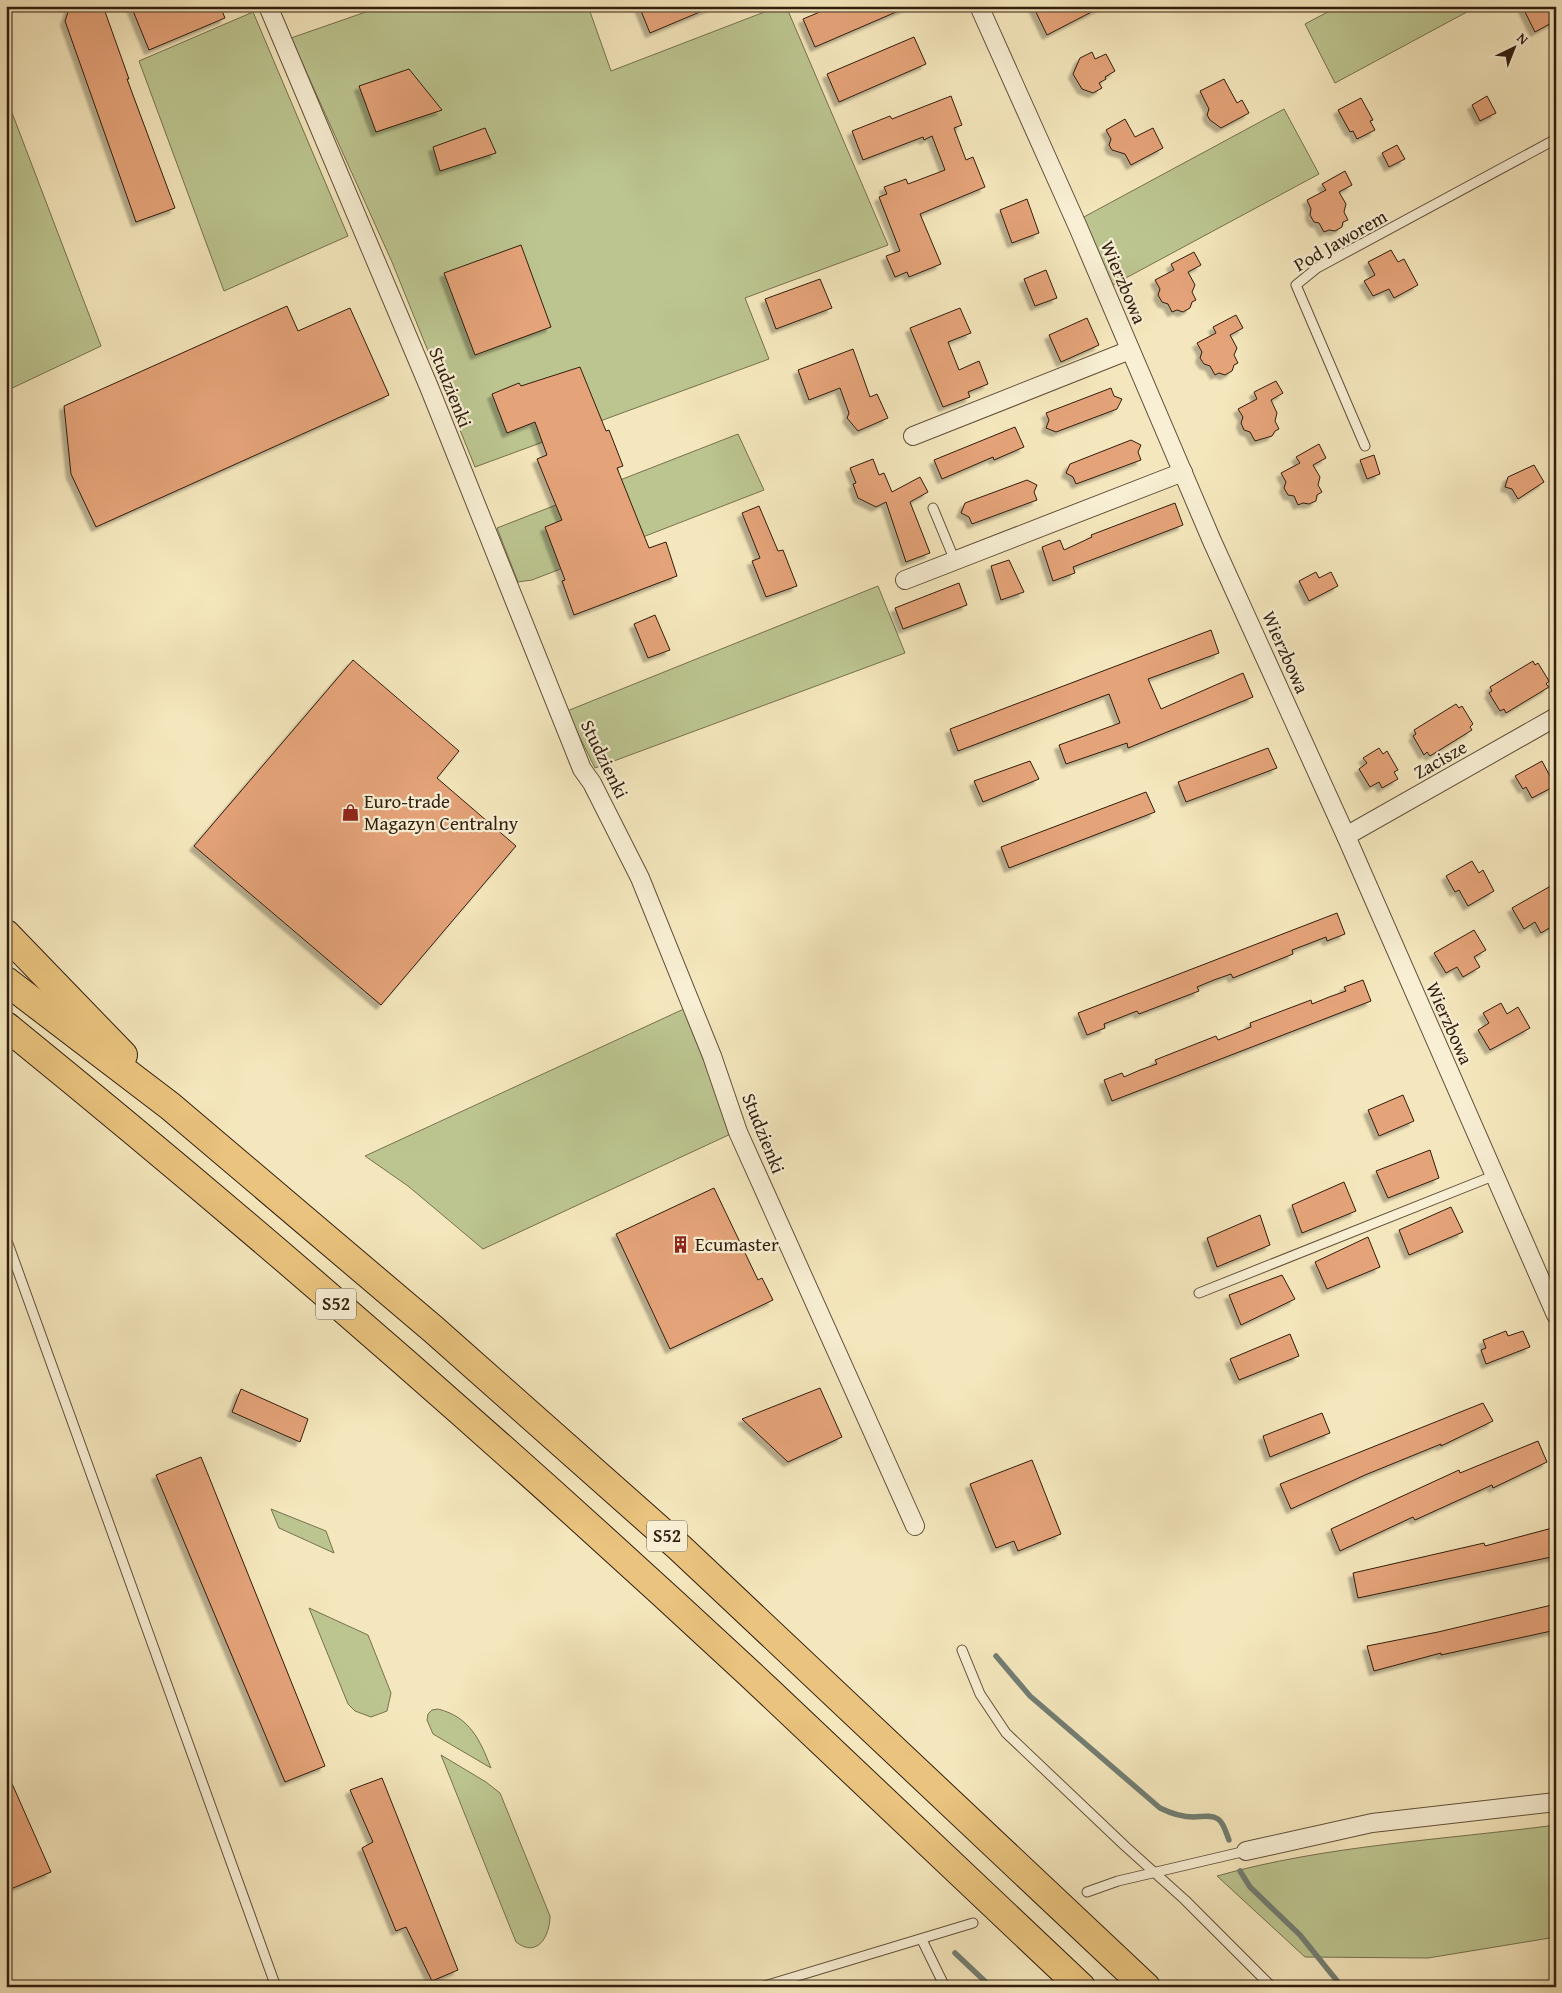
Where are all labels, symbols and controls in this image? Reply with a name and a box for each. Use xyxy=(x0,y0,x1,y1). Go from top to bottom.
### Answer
north arrow xyxy=(1490,22,1540,72)
text: N xyxy=(1513,28,1534,49)
street label: Pod Jaworem xyxy=(1288,202,1392,278)
street label: Wierzbowa xyxy=(1094,236,1154,328)
street label: Studzienki xyxy=(422,343,480,431)
street label: Wierzbowa xyxy=(1255,606,1317,698)
street label: Studzienki xyxy=(574,715,636,803)
street label: Zacisze xyxy=(1408,732,1472,786)
place label: Euro-trade Magazyn Centralny xyxy=(364,787,519,837)
shop icon: Euro-trade Magazyn Centralny xyxy=(340,802,360,822)
street label: Wierzbowa xyxy=(1419,977,1481,1069)
street label: Studzienki xyxy=(735,1089,793,1177)
place label: Ecumaster xyxy=(695,1230,779,1258)
building icon: Ecumaster xyxy=(671,1234,691,1254)
road number: S52 xyxy=(316,1288,356,1320)
road number: S52 xyxy=(647,1520,687,1552)

